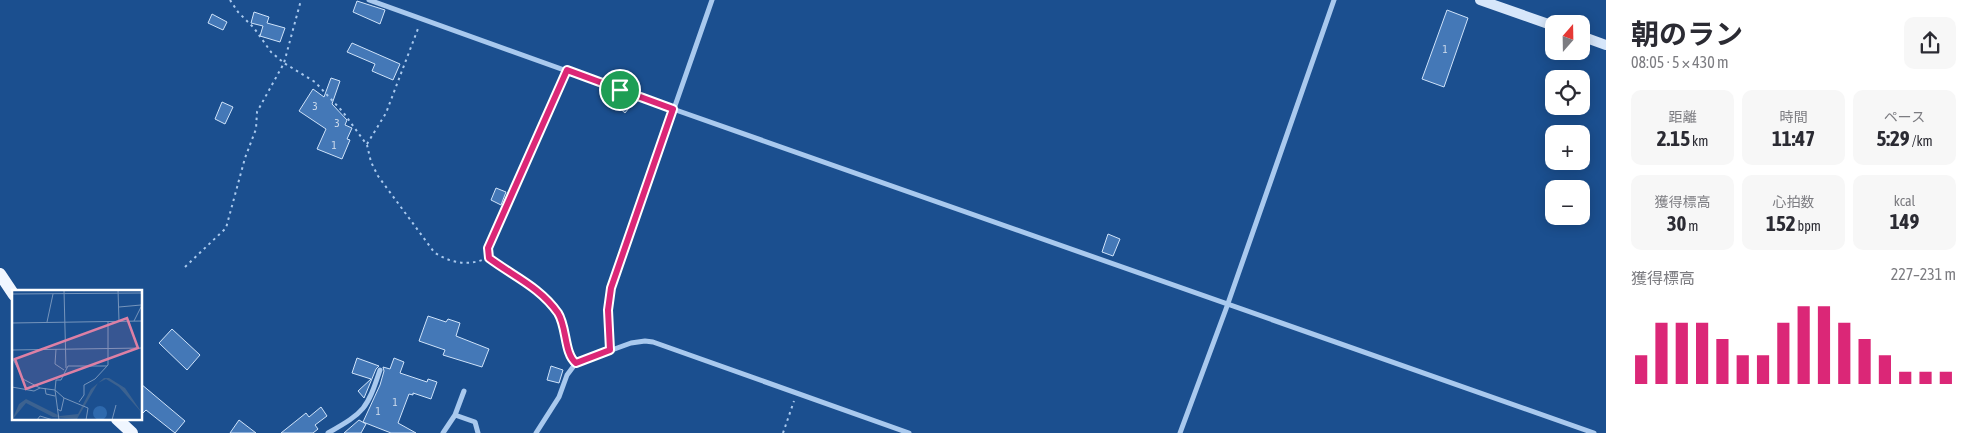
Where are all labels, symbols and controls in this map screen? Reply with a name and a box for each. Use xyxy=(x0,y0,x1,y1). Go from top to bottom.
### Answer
north arrow xyxy=(1545,15,1590,60)
map controls xyxy=(1545,15,1590,225)
button: share xyxy=(1904,17,1956,69)
text: 朝のラン xyxy=(1631,18,1743,50)
house number: 1 xyxy=(1442,43,1448,55)
text: 08:05 · 5 × 430 m xyxy=(1631,53,1729,71)
pin xyxy=(599,69,641,111)
button: locate xyxy=(1545,70,1590,115)
icon: arrive xyxy=(606,76,634,104)
house number: 3 xyxy=(312,100,318,112)
text: 距離 xyxy=(1669,109,1697,125)
text: 時間 xyxy=(1780,109,1808,125)
text: ペース xyxy=(1884,109,1925,125)
house number: 3 xyxy=(334,117,340,129)
button: + xyxy=(1545,125,1590,170)
text: 2.15 xyxy=(1657,126,1690,150)
text: 11:47 xyxy=(1772,126,1815,150)
text: 5:29 xyxy=(1876,126,1910,150)
text: km xyxy=(1690,133,1708,149)
text: /km xyxy=(1910,133,1933,149)
house number: 1 xyxy=(331,139,337,151)
button: − xyxy=(1545,180,1590,225)
text: kcal xyxy=(1894,193,1915,209)
text: 獲得標高 xyxy=(1655,194,1711,210)
text: 心拍数 xyxy=(1773,194,1815,210)
text: 149 xyxy=(1890,209,1919,233)
text: 30 xyxy=(1667,211,1686,235)
text: 152 xyxy=(1766,211,1796,235)
text: m xyxy=(1686,218,1698,234)
text: bpm xyxy=(1796,218,1821,234)
text: 227–231 m xyxy=(1891,265,1956,283)
text: 獲得標高 xyxy=(1631,269,1695,287)
inset map xyxy=(12,290,142,420)
house number: 1 xyxy=(392,396,398,408)
house number: 1 xyxy=(375,405,381,417)

